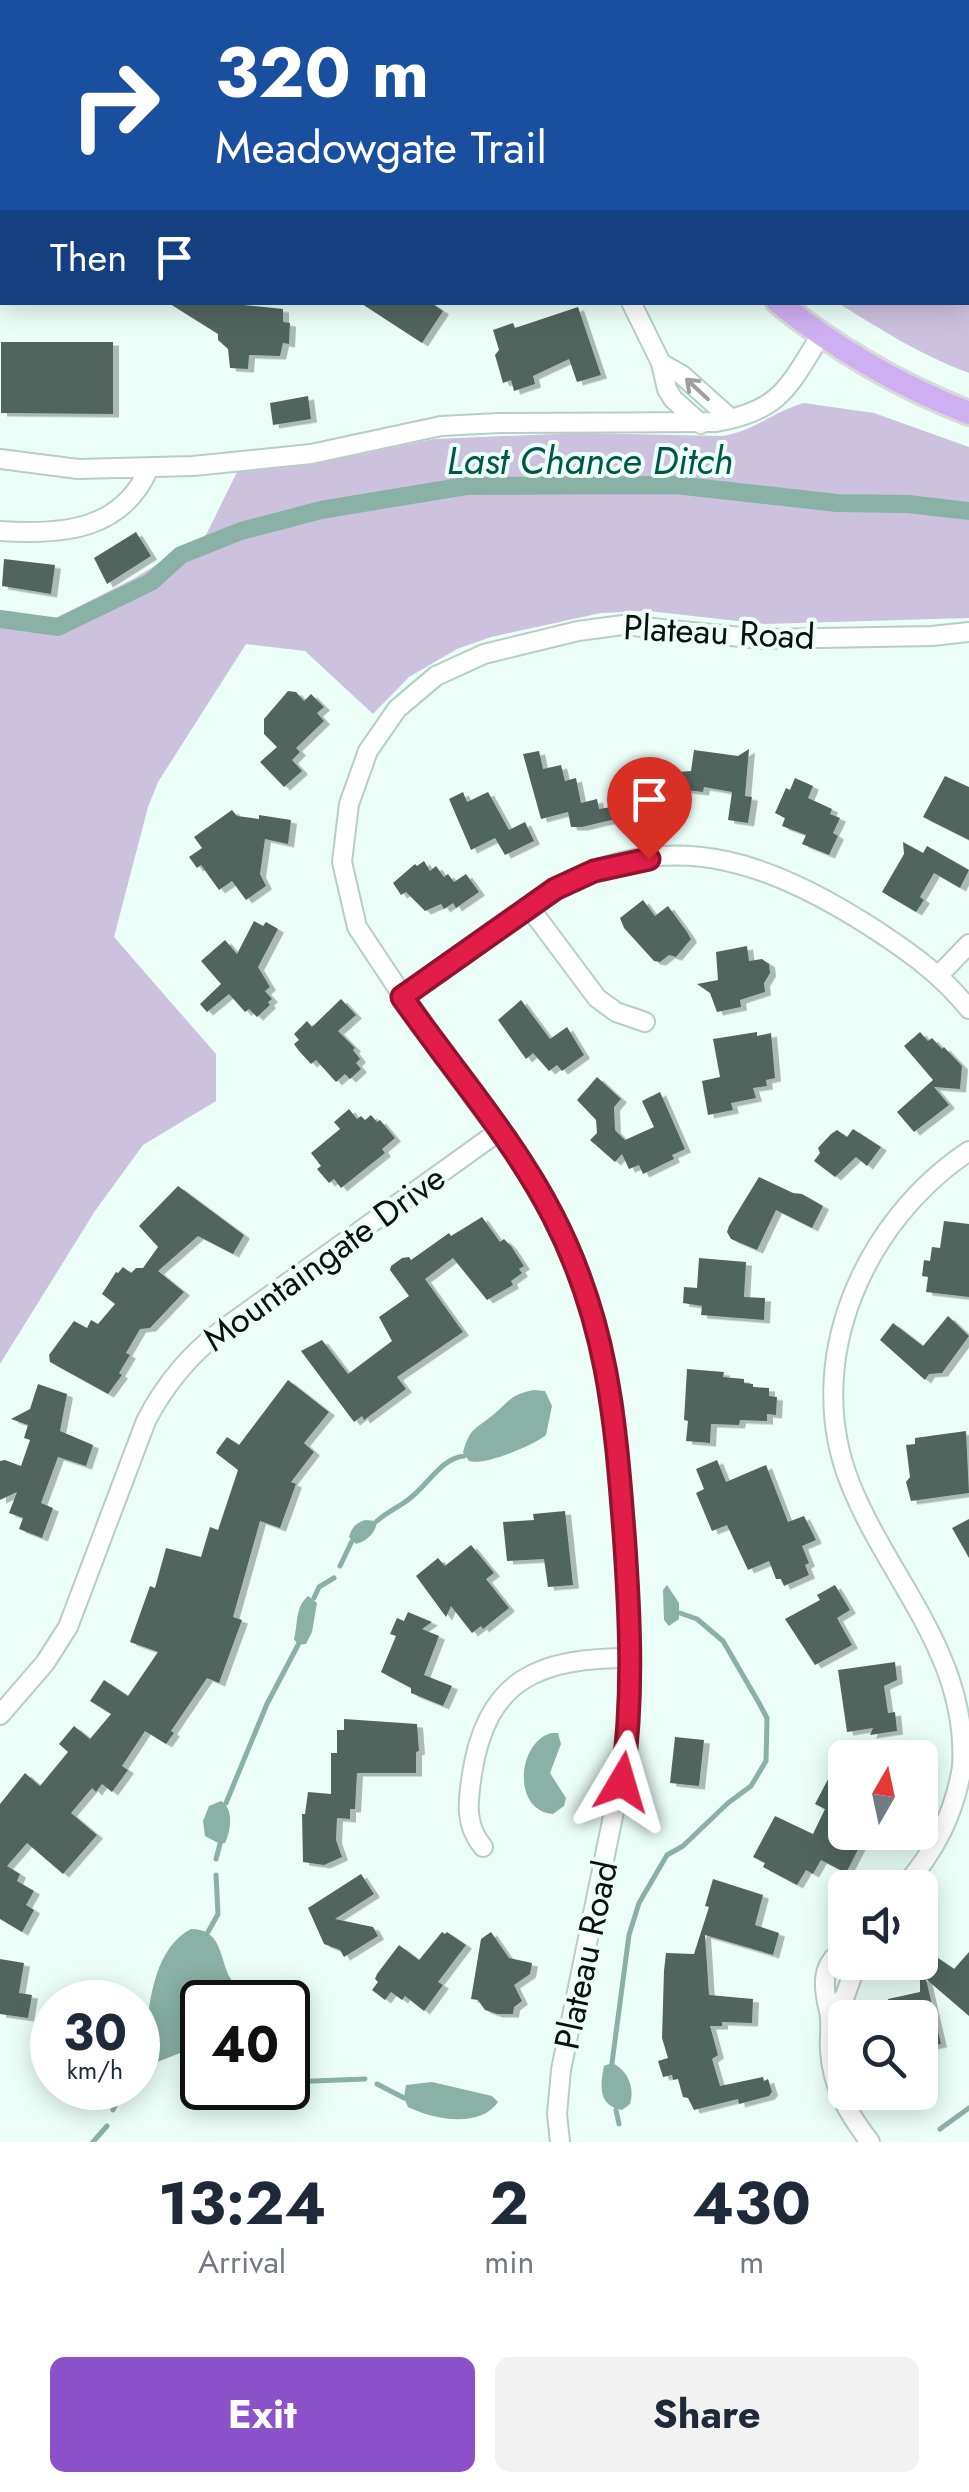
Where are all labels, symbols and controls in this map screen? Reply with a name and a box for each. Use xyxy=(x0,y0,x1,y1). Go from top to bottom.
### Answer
text: 320 m xyxy=(215,22,429,123)
icon: right xyxy=(50,40,180,170)
text: Meadowgate Trail xyxy=(215,115,547,180)
text: Then xyxy=(50,230,127,285)
icon: arrive xyxy=(147,230,202,285)
one-way arrow xyxy=(685,378,710,401)
water label: Last Chance Ditch xyxy=(447,433,733,488)
street label: Plateau Road xyxy=(622,602,816,662)
pin xyxy=(607,757,692,860)
icon: arrive xyxy=(622,772,677,827)
street label: Mountaingate Drive xyxy=(193,1153,455,1363)
position arrow xyxy=(570,1730,674,1834)
north arrow xyxy=(828,1740,938,1850)
map controls xyxy=(828,1740,938,2110)
street label: Plateau Road xyxy=(542,1856,630,2054)
button: sound xyxy=(828,1870,938,1980)
speed limit sign: 40 xyxy=(180,1980,310,2110)
text: 30 xyxy=(63,1996,127,2069)
button: search xyxy=(828,2000,938,2110)
text: km/h xyxy=(67,2052,123,2088)
text: 13:24 xyxy=(158,2160,326,2247)
text: 2 xyxy=(490,2160,529,2247)
text: 430 xyxy=(692,2160,811,2247)
text: Arrival xyxy=(198,2239,286,2285)
text: min xyxy=(484,2239,534,2285)
text: m xyxy=(739,2239,764,2285)
button: Exit xyxy=(50,2357,475,2472)
button: Share xyxy=(495,2357,919,2472)

